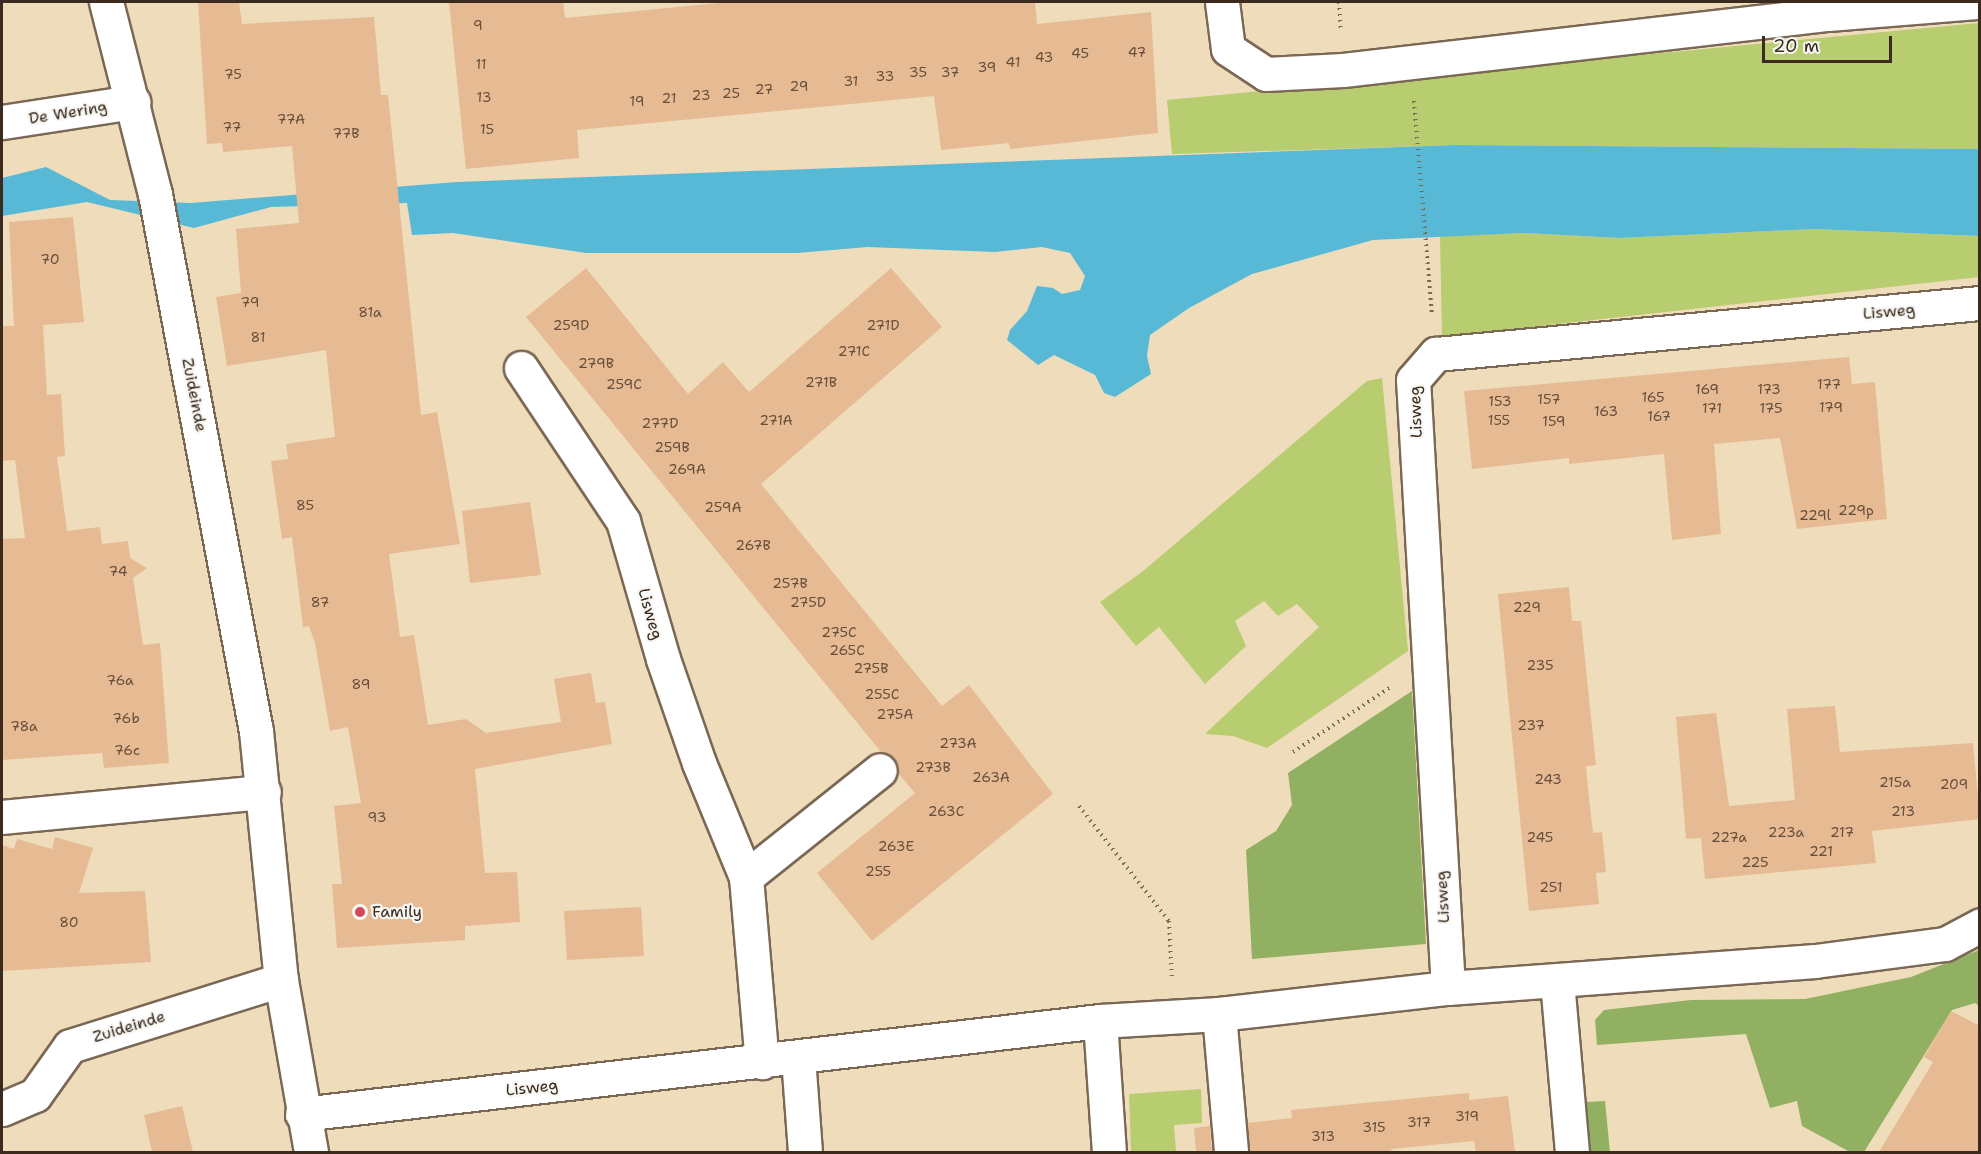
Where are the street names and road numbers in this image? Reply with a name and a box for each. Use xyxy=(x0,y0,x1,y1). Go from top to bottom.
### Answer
street label: De Wering xyxy=(27,97,109,129)
street label: Lisweg xyxy=(1862,300,1916,324)
street label: Zuideinde xyxy=(177,357,211,433)
street label: Lisweg xyxy=(1405,385,1427,439)
street label: Lisweg xyxy=(634,586,666,642)
street label: Lisweg xyxy=(1432,870,1454,924)
street label: Zuideinde xyxy=(91,1007,167,1047)
street label: Lisweg xyxy=(505,1076,559,1100)

